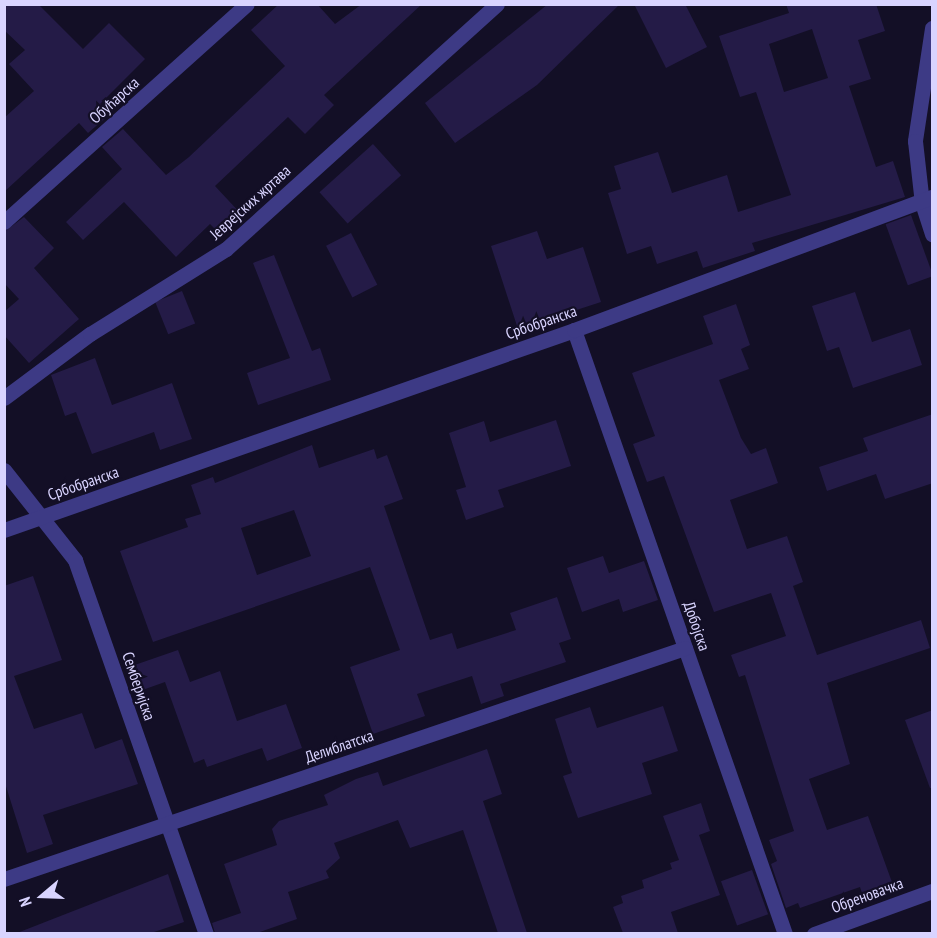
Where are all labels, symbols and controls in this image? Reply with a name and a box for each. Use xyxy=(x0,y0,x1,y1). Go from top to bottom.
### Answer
street label: Обућарска xyxy=(85,73,143,127)
street label: Јеврејских жртава xyxy=(205,161,295,243)
street label: Србобранска xyxy=(503,301,579,343)
street label: Србобранска xyxy=(45,462,121,504)
street label: Добојска xyxy=(680,599,714,653)
street label: Семберијска xyxy=(118,649,160,723)
street label: Делиблатска xyxy=(302,725,376,767)
north arrow xyxy=(12,866,72,926)
street label: Обреновачка xyxy=(829,873,905,917)
text: N xyxy=(14,895,36,909)

